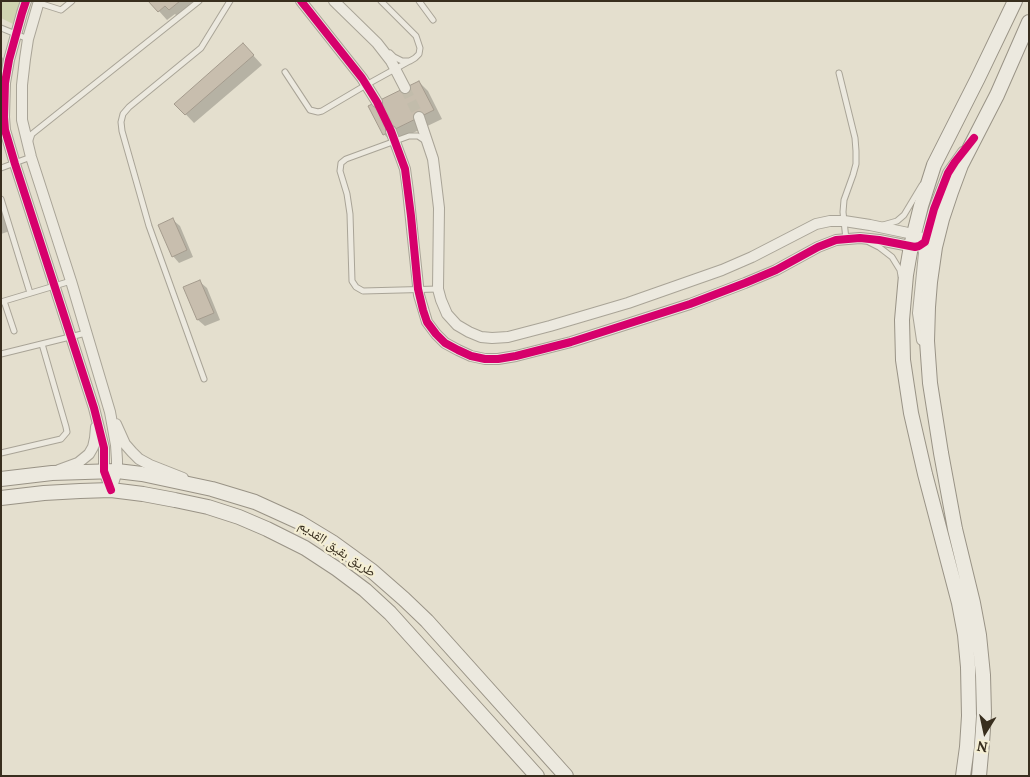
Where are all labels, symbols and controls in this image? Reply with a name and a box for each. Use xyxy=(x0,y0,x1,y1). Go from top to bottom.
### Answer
street label: طريق بقيق القديم xyxy=(295,517,379,581)
north arrow xyxy=(960,707,1010,757)
text: N xyxy=(976,737,989,757)

